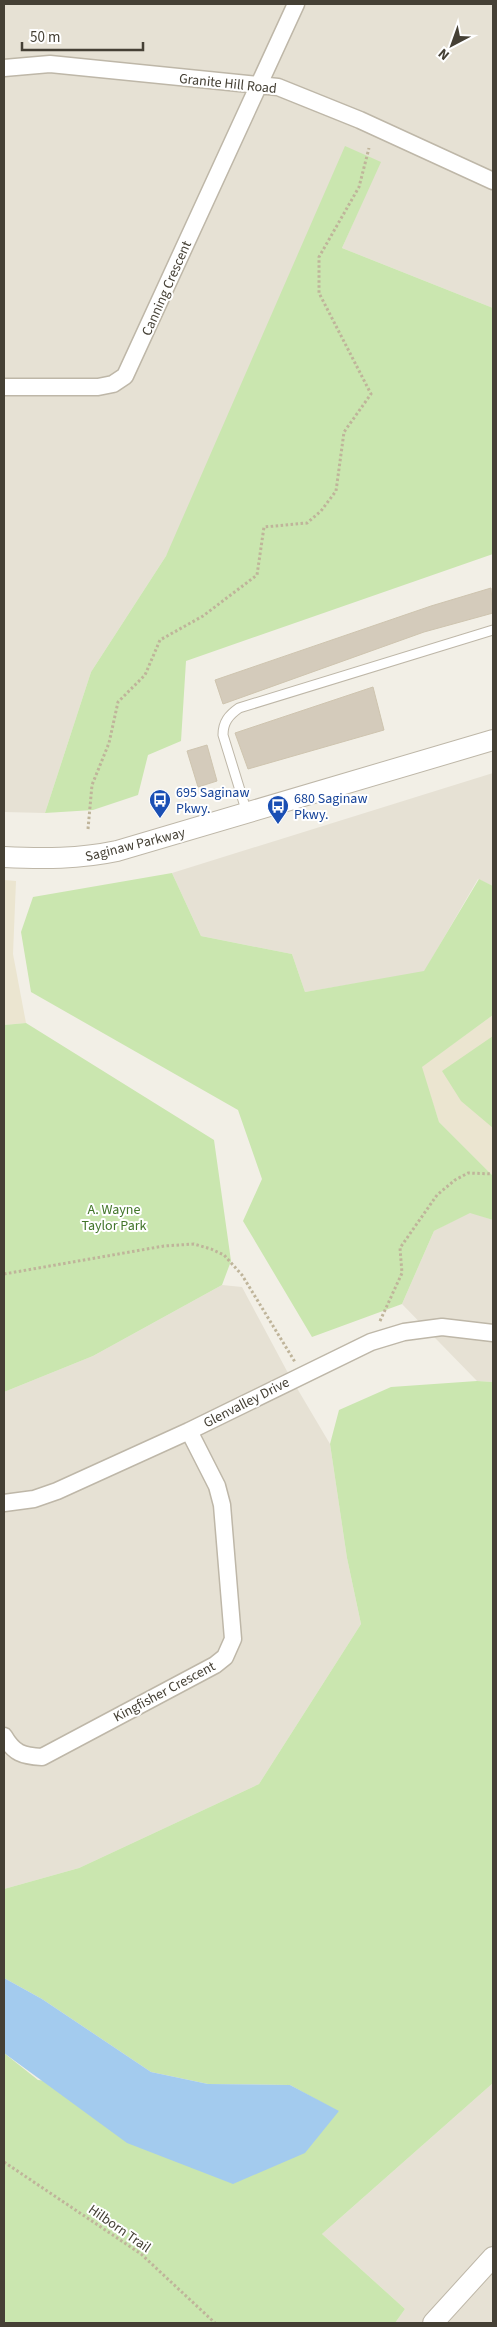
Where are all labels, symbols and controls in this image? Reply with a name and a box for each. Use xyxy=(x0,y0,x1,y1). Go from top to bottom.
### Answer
scale bar xyxy=(22,20,144,52)
north arrow xyxy=(427,20,477,70)
text: 50 m xyxy=(30,27,60,48)
text: N xyxy=(434,43,454,65)
street label: Granite Hill Road xyxy=(178,69,278,99)
street label: Canning Crescent xyxy=(137,237,197,339)
place label: 695 Saginaw Pkwy. xyxy=(176,783,250,819)
bus stop icon: 695 Saginaw Pkwy. xyxy=(148,788,172,819)
place label: 680 Saginaw Pkwy. xyxy=(294,789,368,825)
bus stop icon: 680 Saginaw Pkwy. xyxy=(266,794,290,825)
street label: Saginaw Parkway xyxy=(83,823,188,867)
park label: A. Wayne Taylor Park xyxy=(81,1200,147,1236)
street label: Glenvalley Drive xyxy=(200,1373,293,1433)
street label: Kingfisher Crescent xyxy=(110,1656,219,1727)
street label: Hilborn Trail xyxy=(84,2200,155,2258)

